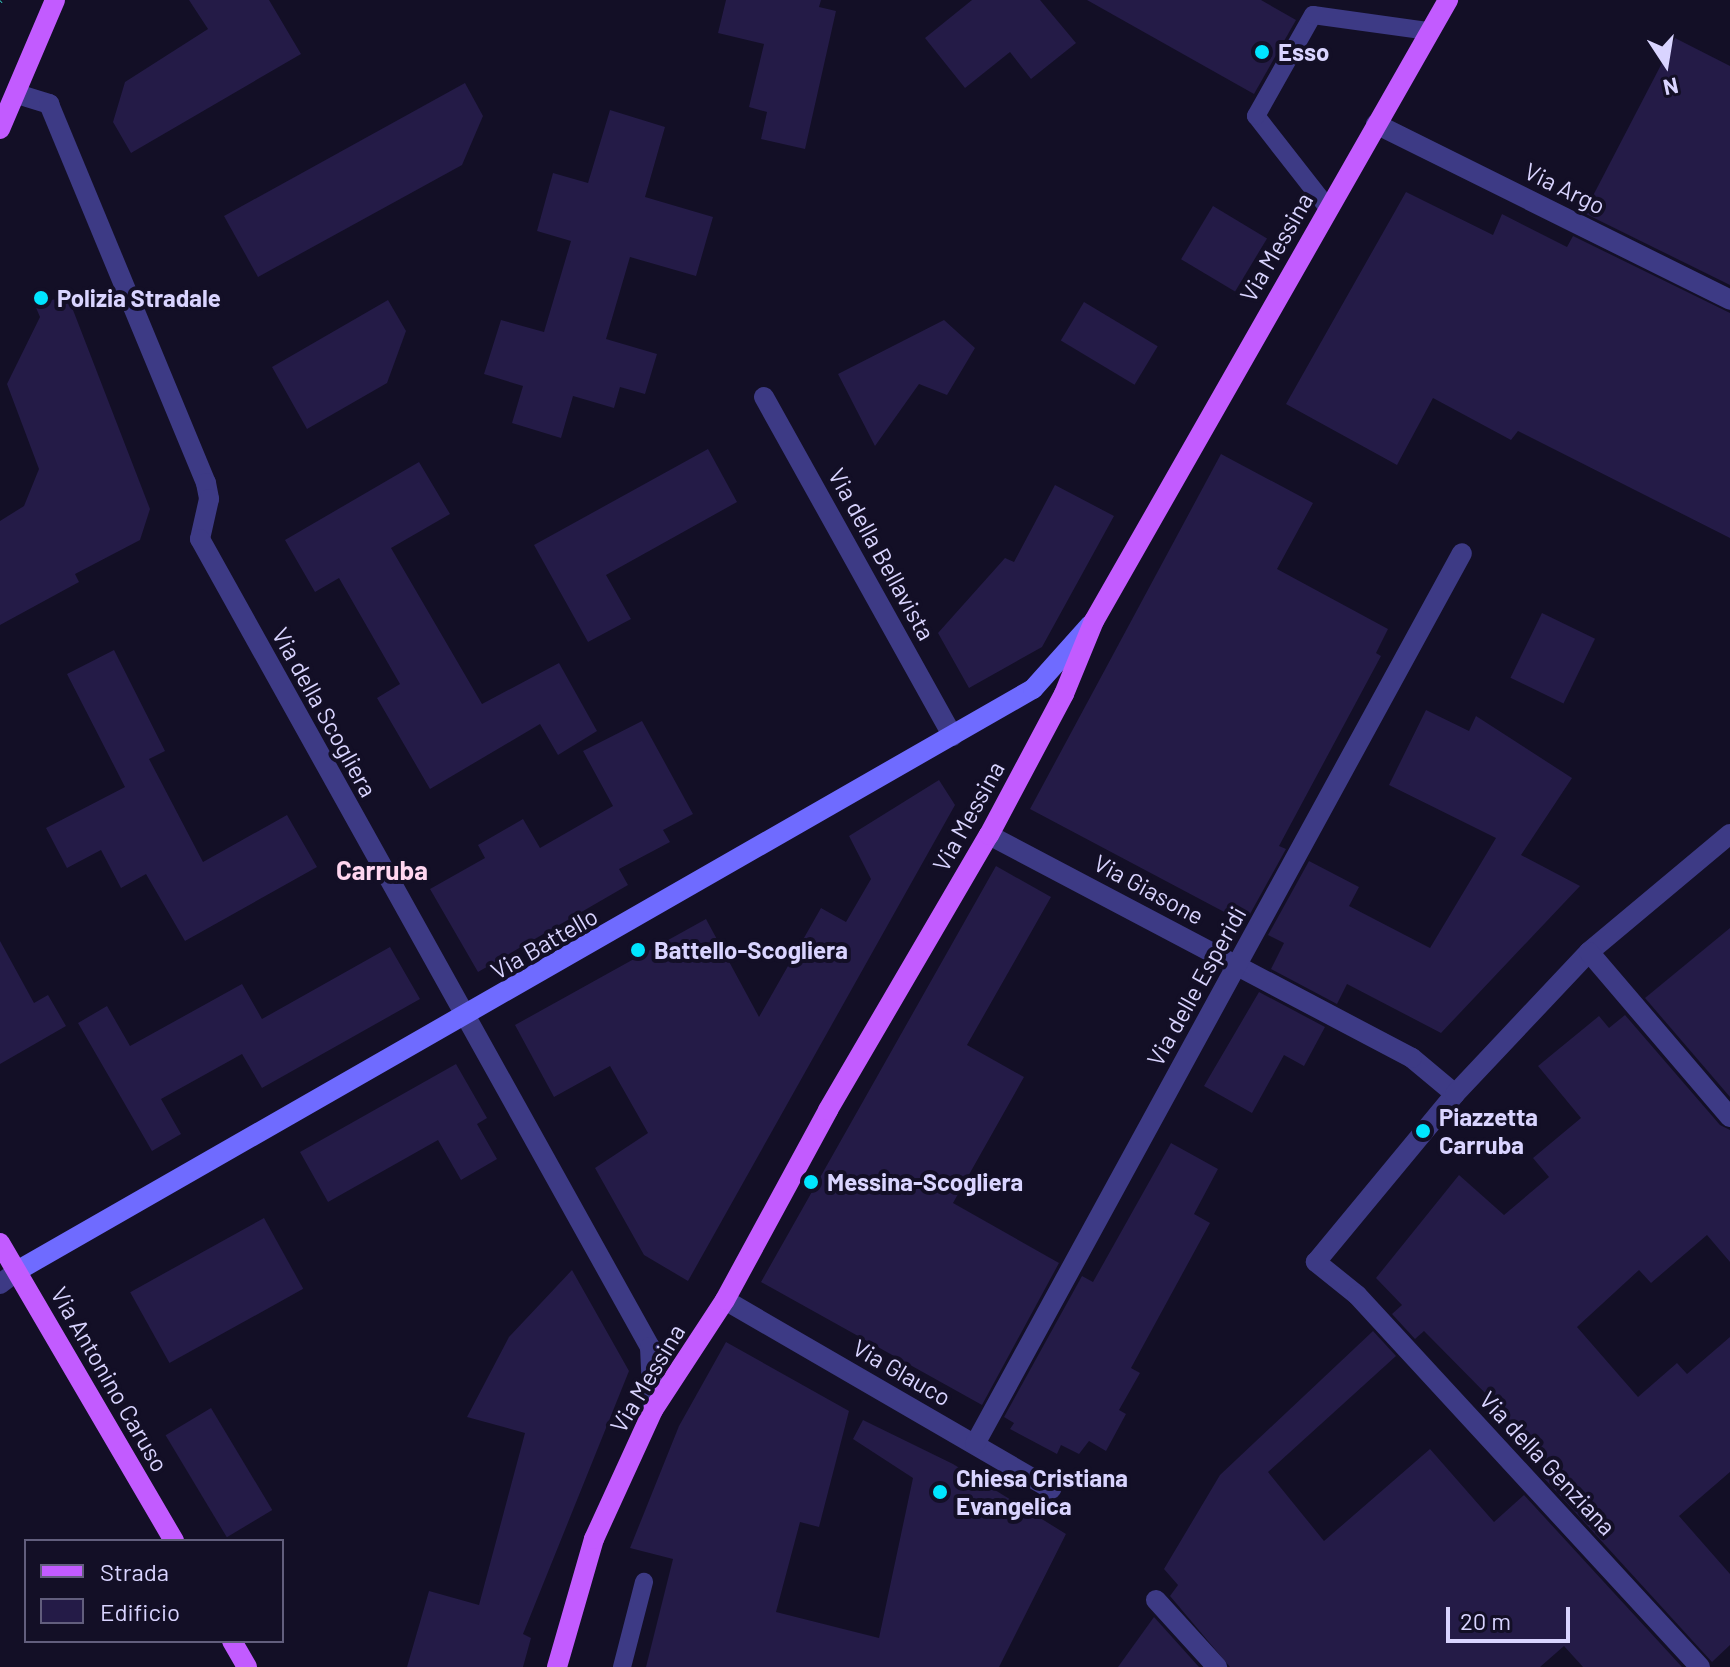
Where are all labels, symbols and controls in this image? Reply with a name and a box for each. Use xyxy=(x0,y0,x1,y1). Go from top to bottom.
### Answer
north arrow xyxy=(1626,24,1706,104)
place label: Esso xyxy=(1278,38,1329,66)
marker: Esso xyxy=(1253,43,1271,61)
text: N xyxy=(1661,73,1681,102)
street label: Via Argo xyxy=(1520,156,1610,220)
street label: Via Messina xyxy=(1233,187,1319,307)
place label: Polizia Stradale xyxy=(57,284,221,312)
marker: Polizia Stradale xyxy=(32,289,50,307)
street label: Via della Bellavista xyxy=(823,463,941,645)
street label: Via della Scogliera xyxy=(267,622,383,802)
street label: Via Messina xyxy=(926,756,1010,876)
street label: Via Giasone xyxy=(1089,848,1209,930)
district label: Carruba xyxy=(336,854,428,886)
street label: Via Battello xyxy=(486,901,602,985)
street label: Via delle Esperidi xyxy=(1140,901,1252,1071)
place label: Battello-Scogliera xyxy=(654,936,848,964)
marker: Battello-Scogliera xyxy=(629,941,647,959)
place label: Piazzetta Carruba xyxy=(1439,1103,1538,1159)
marker: Piazzetta Carruba xyxy=(1414,1122,1432,1140)
place label: Messina-Scogliera xyxy=(827,1168,1023,1196)
marker: Messina-Scogliera xyxy=(802,1173,820,1191)
street label: Via Antonino Caruso xyxy=(45,1281,175,1477)
street label: Via Messina xyxy=(603,1319,691,1437)
street label: Via Glauco xyxy=(848,1332,956,1412)
street label: Via della Genziana xyxy=(1474,1385,1622,1541)
place label: Chiesa Cristiana Evangelica xyxy=(956,1464,1128,1520)
marker: Chiesa Cristiana Evangelica xyxy=(931,1483,949,1501)
legend xyxy=(24,1539,284,1643)
text: Strada xyxy=(100,1557,169,1586)
scale bar xyxy=(1450,1591,1574,1641)
text: Edificio xyxy=(100,1597,180,1626)
text: 20 m xyxy=(1460,1606,1511,1635)

